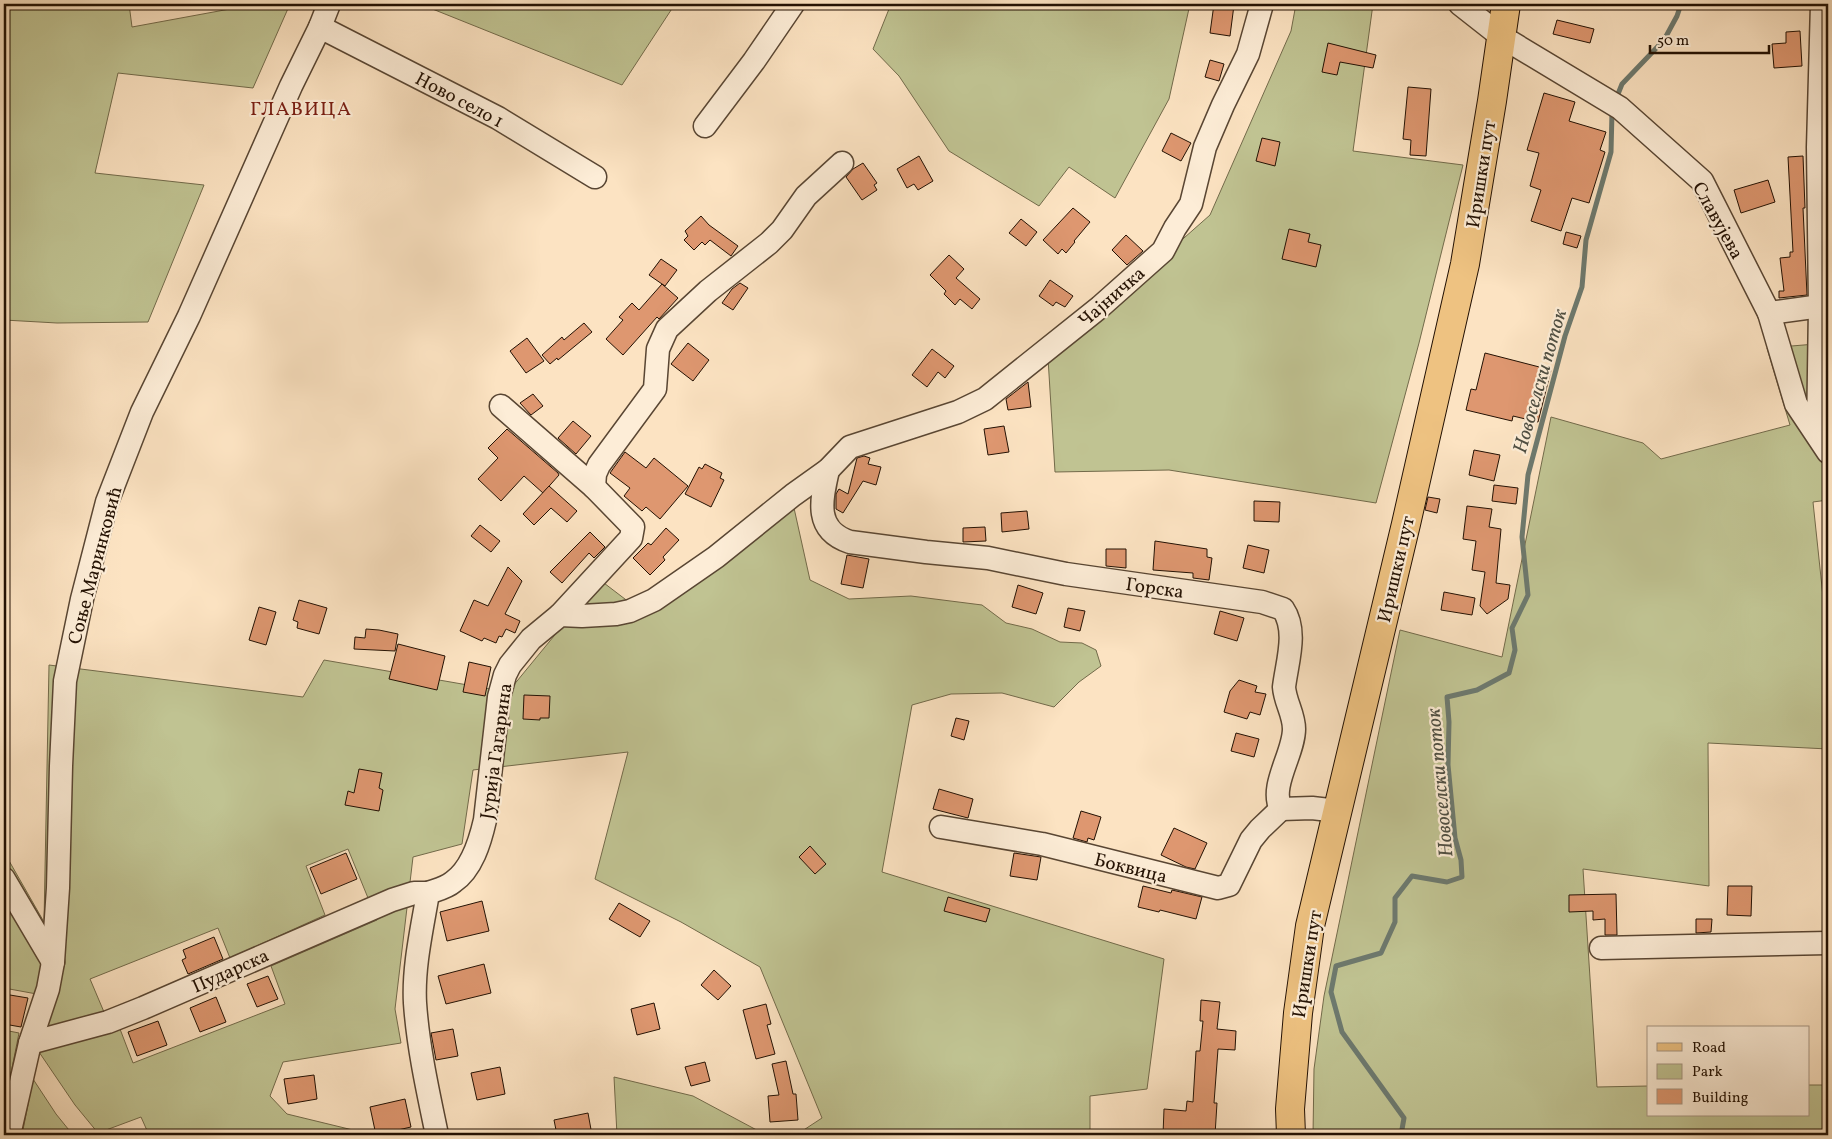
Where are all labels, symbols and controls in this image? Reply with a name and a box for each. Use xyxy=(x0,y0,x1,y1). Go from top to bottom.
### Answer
scale bar xyxy=(1650,22,1768,54)
text: 50 m xyxy=(1657,31,1689,52)
street label: Ново село 1 xyxy=(410,66,508,135)
district label: ГЛАВИЦА xyxy=(250,96,352,124)
street label: Иришки пут xyxy=(1461,118,1503,230)
street label: Славујева xyxy=(1685,178,1749,264)
street label: Чајничка xyxy=(1073,261,1151,334)
water label: Новоселски поток xyxy=(1507,306,1575,457)
street label: Соње Маринковић xyxy=(62,484,130,647)
street label: Иришки пут xyxy=(1372,513,1422,625)
street label: Горска xyxy=(1124,572,1185,606)
street label: Јурија Гагарина xyxy=(475,681,519,821)
water label: Новоселски поток xyxy=(1421,707,1461,858)
street label: Боквица xyxy=(1091,847,1170,891)
street label: Иришки пут xyxy=(1287,908,1329,1020)
street label: Пударска xyxy=(188,943,273,1000)
legend xyxy=(1647,1026,1810,1116)
text: Road xyxy=(1692,1038,1726,1059)
text: Park xyxy=(1692,1062,1723,1083)
text: Building xyxy=(1692,1088,1749,1109)

